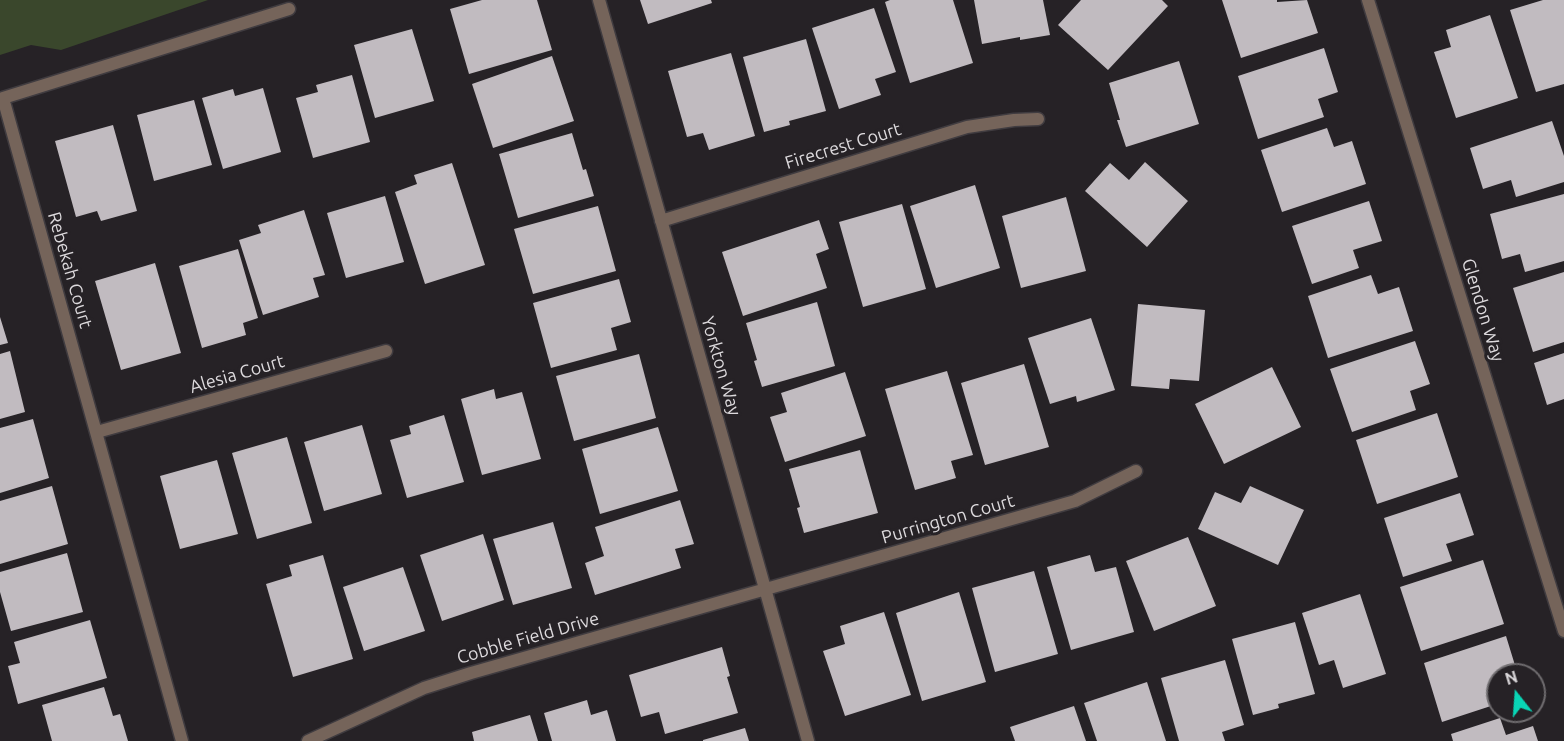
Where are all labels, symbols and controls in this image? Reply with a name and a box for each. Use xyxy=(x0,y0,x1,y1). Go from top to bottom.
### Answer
street label: Firecrest Court xyxy=(782,118,904,174)
street label: Rebekah Court xyxy=(43,209,97,331)
street label: Glendon Way xyxy=(1457,256,1509,364)
street label: Yorkton Way xyxy=(697,314,745,418)
street label: Alesia Court xyxy=(187,350,287,398)
street label: Purrington Court xyxy=(879,490,1017,548)
street label: Cobble Field Drive xyxy=(454,607,602,669)
north arrow xyxy=(1486,663,1546,723)
text: N xyxy=(1503,667,1520,688)

